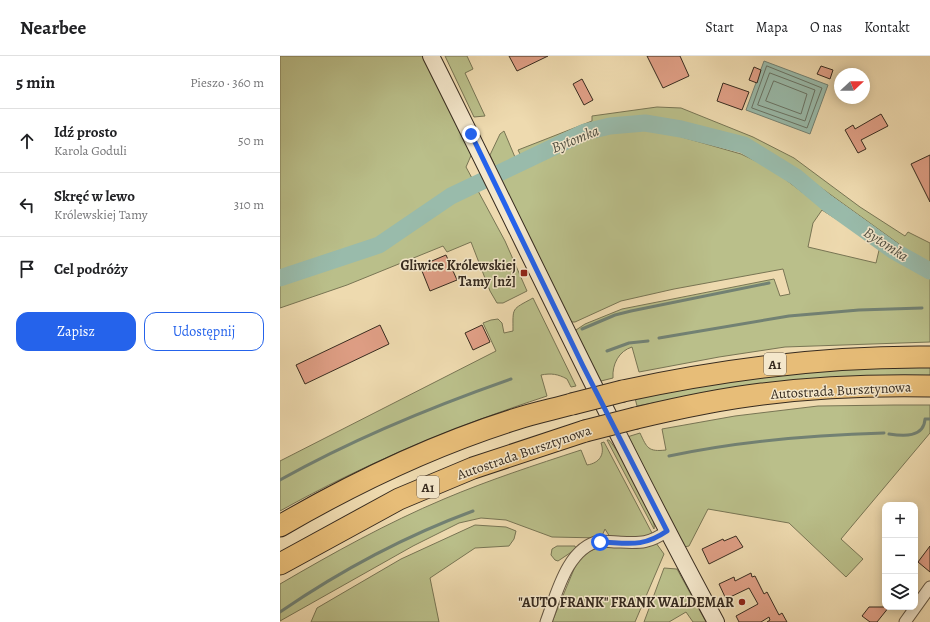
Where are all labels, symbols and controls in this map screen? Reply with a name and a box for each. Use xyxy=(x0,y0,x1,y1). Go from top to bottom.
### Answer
text: Nearbee xyxy=(20,15,86,41)
text: Start xyxy=(705,18,734,37)
text: Mapa xyxy=(756,18,788,37)
text: O nas xyxy=(810,18,842,37)
text: Kontakt xyxy=(864,18,910,37)
north arrow xyxy=(834,68,870,104)
text: 5 min xyxy=(16,71,55,94)
text: Pieszo · 360 m xyxy=(190,74,264,91)
water label: Bytomka xyxy=(548,120,602,158)
text: Idź prosto xyxy=(54,122,117,142)
route end xyxy=(462,125,480,143)
icon: ahead xyxy=(16,130,38,152)
text: 50 m xyxy=(238,132,264,149)
text: Karola Goduli xyxy=(54,142,127,159)
text: Skręć w lewo xyxy=(54,186,135,206)
icon: left xyxy=(16,194,38,216)
text: 310 m xyxy=(234,196,264,213)
text: Królewskiej Tamy xyxy=(54,206,148,223)
water label: Bytomka xyxy=(860,222,912,266)
place label: Gliwice Królewskiej Tamy [nż] xyxy=(400,256,516,291)
icon: arrive xyxy=(16,258,38,280)
text: Cel podróży xyxy=(54,259,128,279)
marker: Gliwice Królewskiej Tamy [nż] xyxy=(519,268,529,278)
button: Zapisz xyxy=(16,312,136,351)
button: Udostępnij xyxy=(144,312,264,351)
road number: A1 xyxy=(764,353,786,375)
street label: Autostrada Bursztynowa xyxy=(769,377,912,404)
street label: Autostrada Bursztynowa xyxy=(454,420,594,485)
road number: A1 xyxy=(417,476,439,498)
map controls xyxy=(882,502,918,610)
button: + xyxy=(882,502,918,538)
route start xyxy=(591,533,609,551)
button: − xyxy=(882,538,918,574)
button: layers xyxy=(882,574,918,610)
place label: "AUTO FRANK" FRANK WALDEMAR xyxy=(518,593,734,612)
marker: "AUTO FRANK" FRANK WALDEMAR xyxy=(737,597,747,607)

